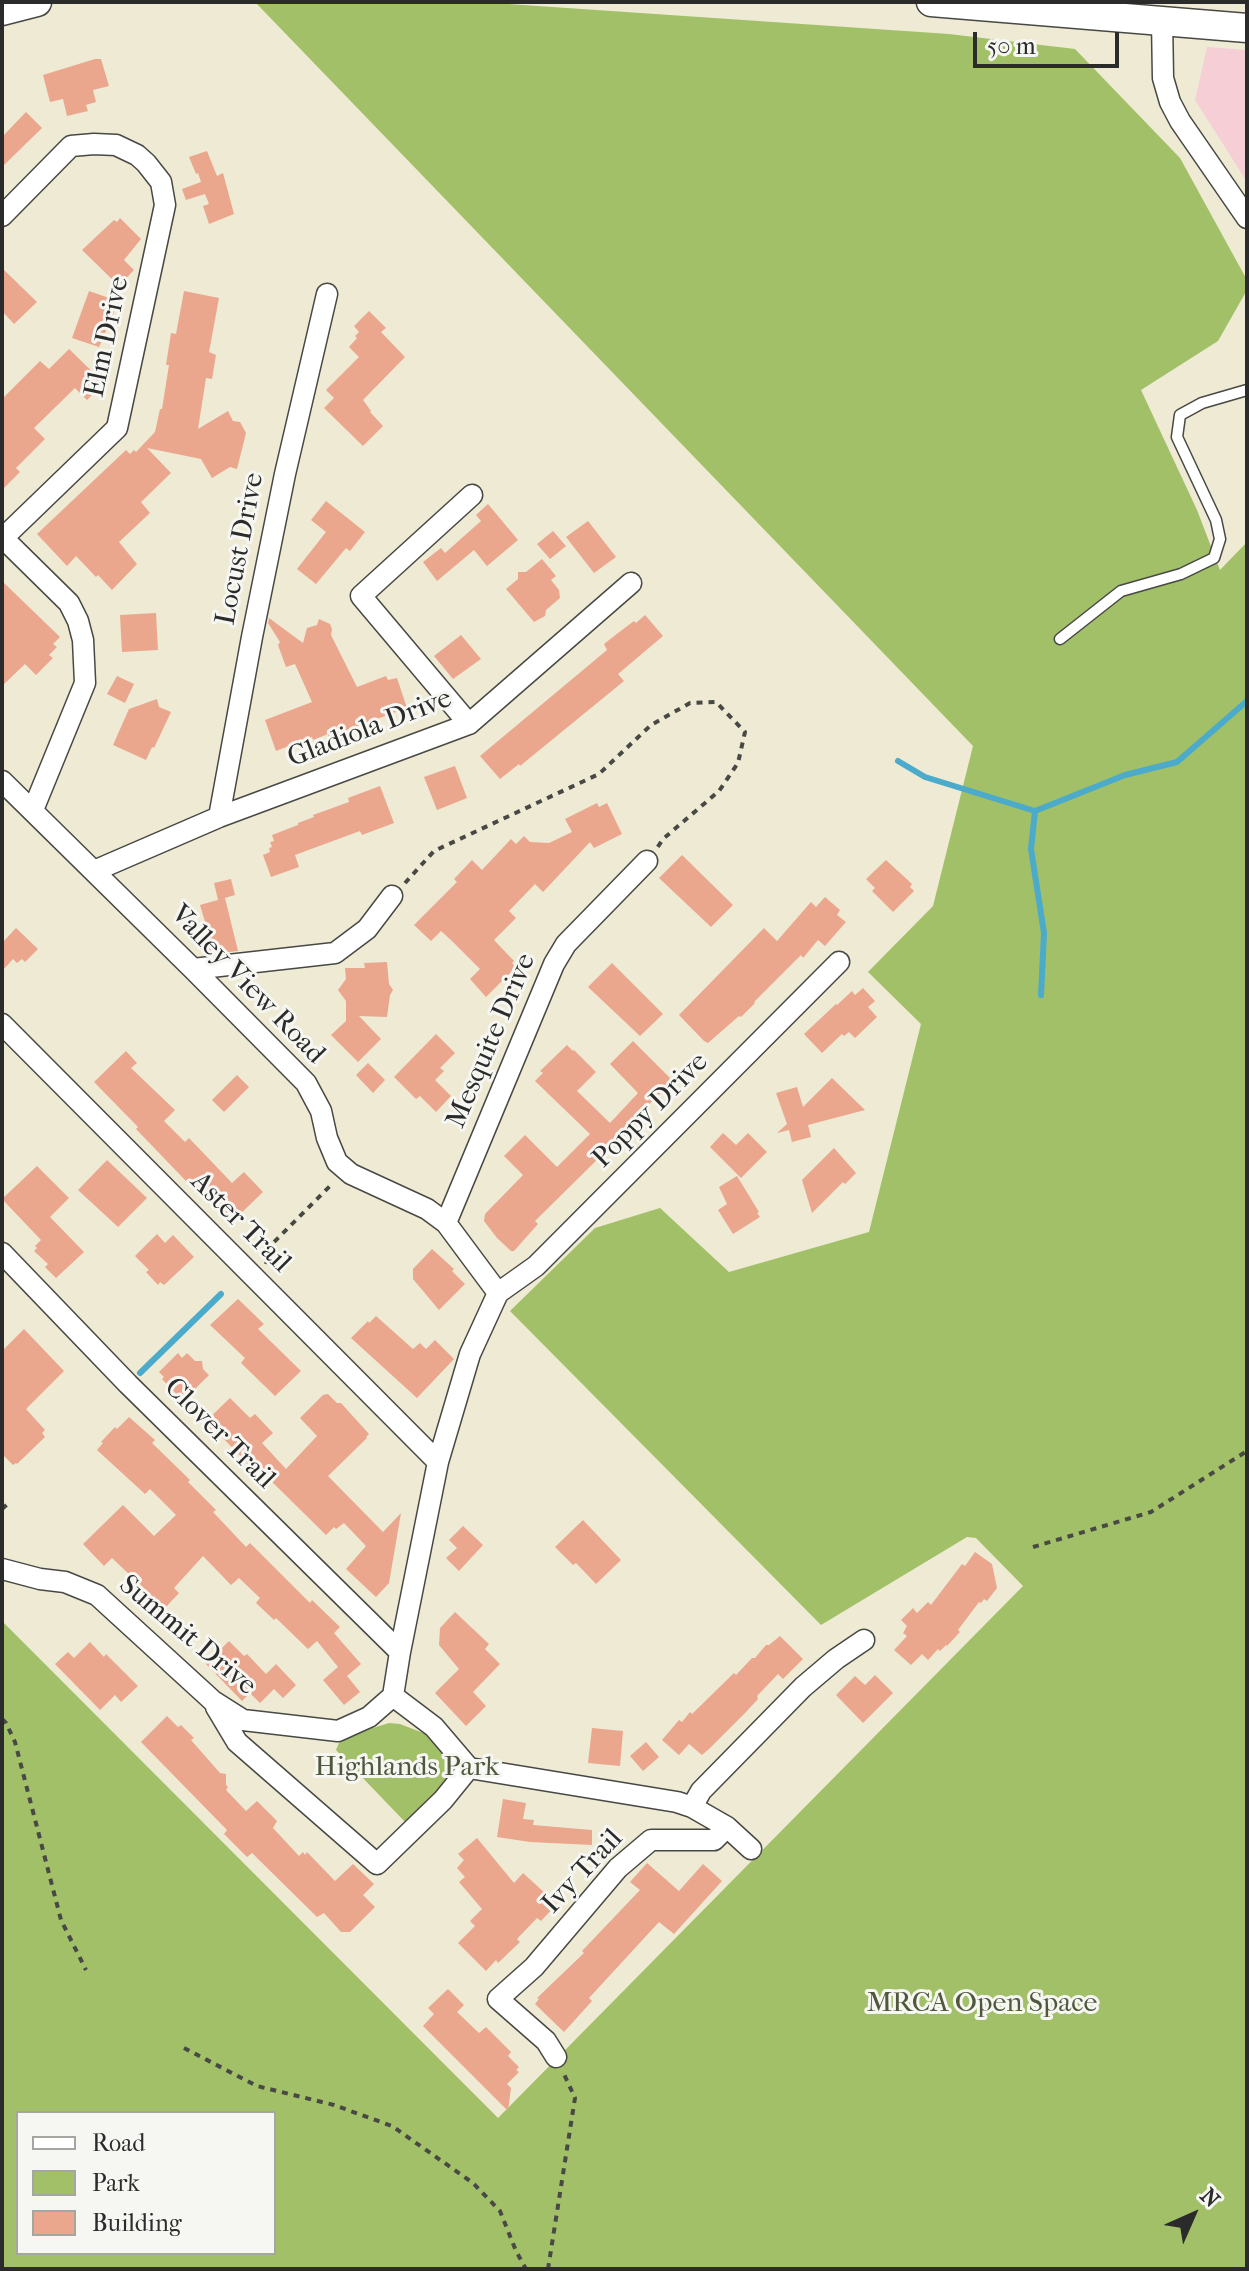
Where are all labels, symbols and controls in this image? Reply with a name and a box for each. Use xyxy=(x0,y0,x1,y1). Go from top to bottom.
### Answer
scale bar xyxy=(977,16,1123,66)
text: 50 m xyxy=(987,32,1036,60)
street label: Elm Drive xyxy=(79,274,137,400)
street label: Locust Drive xyxy=(210,470,272,628)
street label: Gladiola Drive xyxy=(283,682,457,776)
street label: Valley View Road xyxy=(163,898,331,1072)
street label: Mesquite Drive xyxy=(440,949,544,1133)
street label: Poppy Drive xyxy=(586,1046,716,1176)
street label: Aster Trail xyxy=(183,1166,297,1280)
street label: Clover Trail xyxy=(157,1372,281,1496)
street label: Summit Drive xyxy=(111,1569,263,1703)
park label: Highlands Park xyxy=(314,1751,500,1785)
street label: Ivy Trail xyxy=(536,1823,630,1921)
park label: MRCA Open Space xyxy=(867,1987,1097,2021)
legend xyxy=(16,2111,276,2255)
text: Road xyxy=(92,2129,145,2157)
text: Park xyxy=(92,2169,140,2197)
north arrow xyxy=(1153,2175,1233,2255)
text: N xyxy=(1195,2183,1225,2213)
text: Building xyxy=(92,2209,182,2237)

